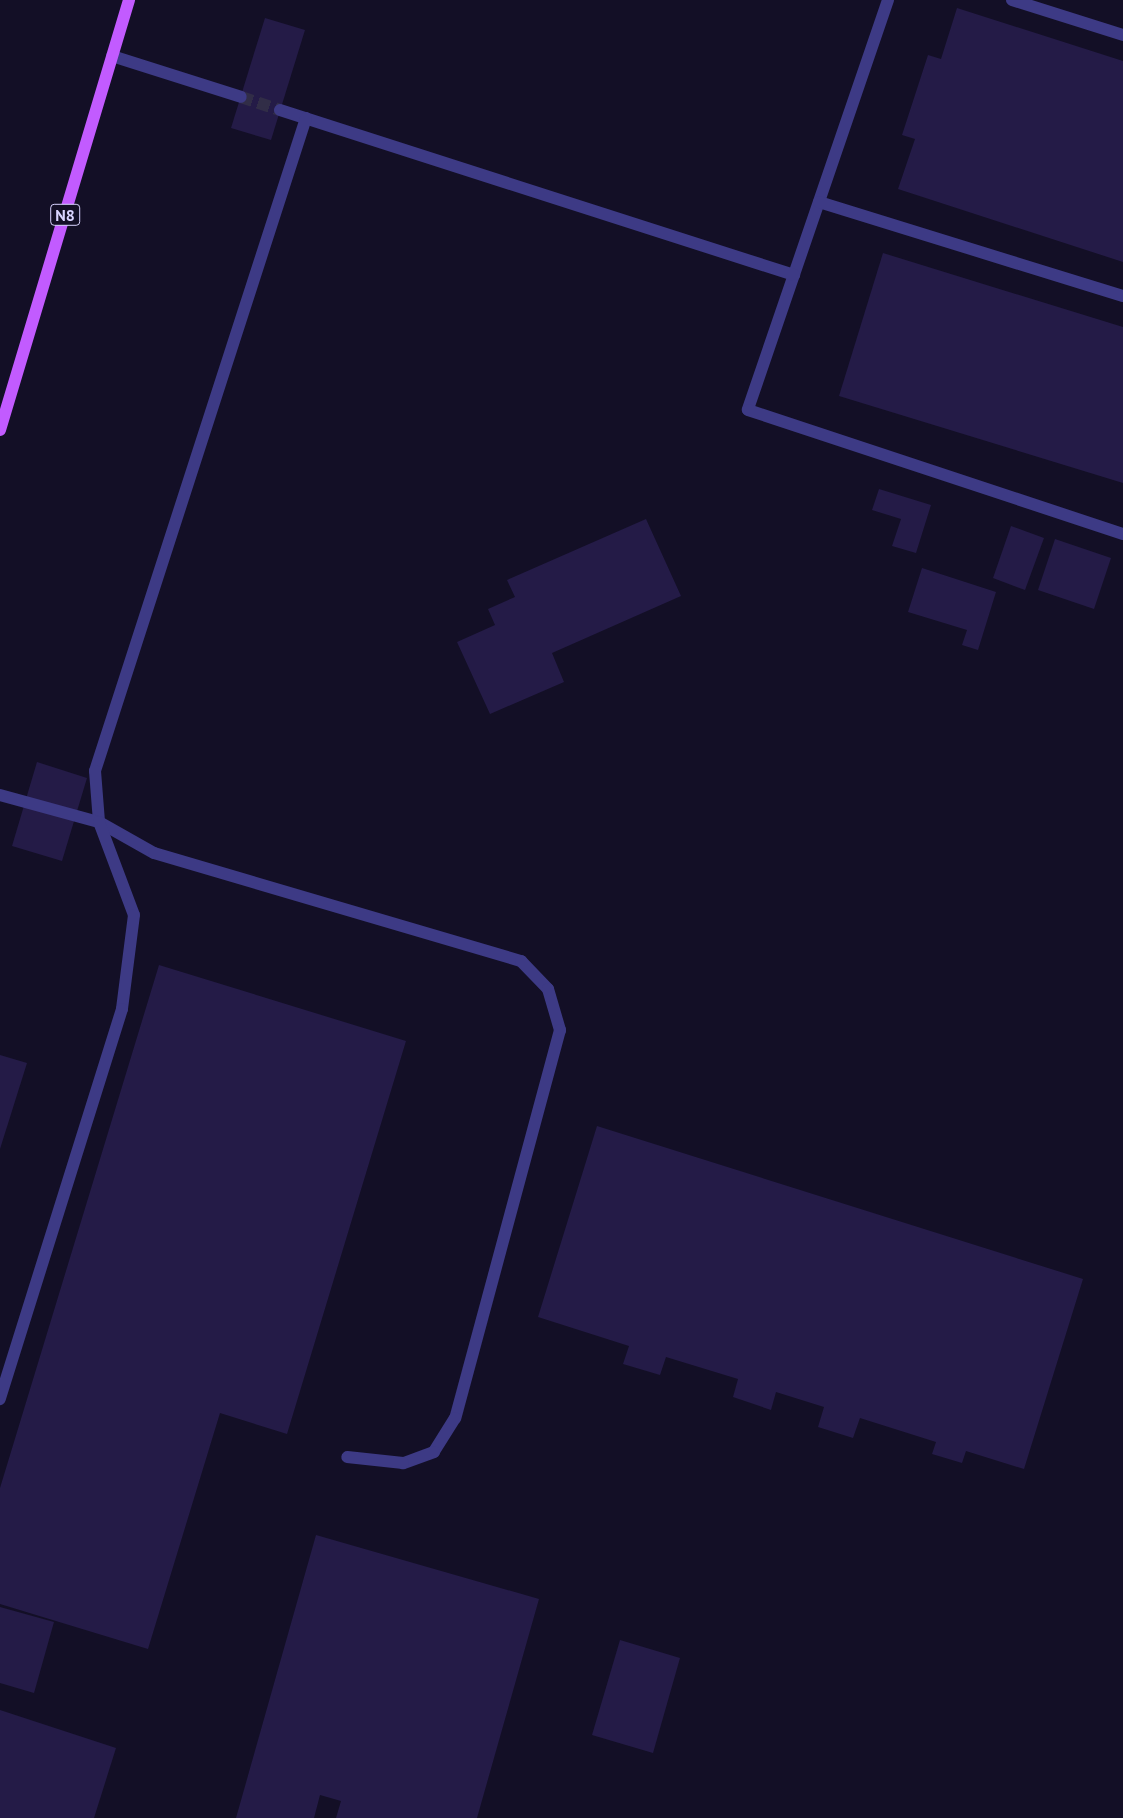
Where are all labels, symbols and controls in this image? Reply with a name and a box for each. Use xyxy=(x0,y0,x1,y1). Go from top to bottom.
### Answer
road number: N8 xyxy=(50,202,80,228)

